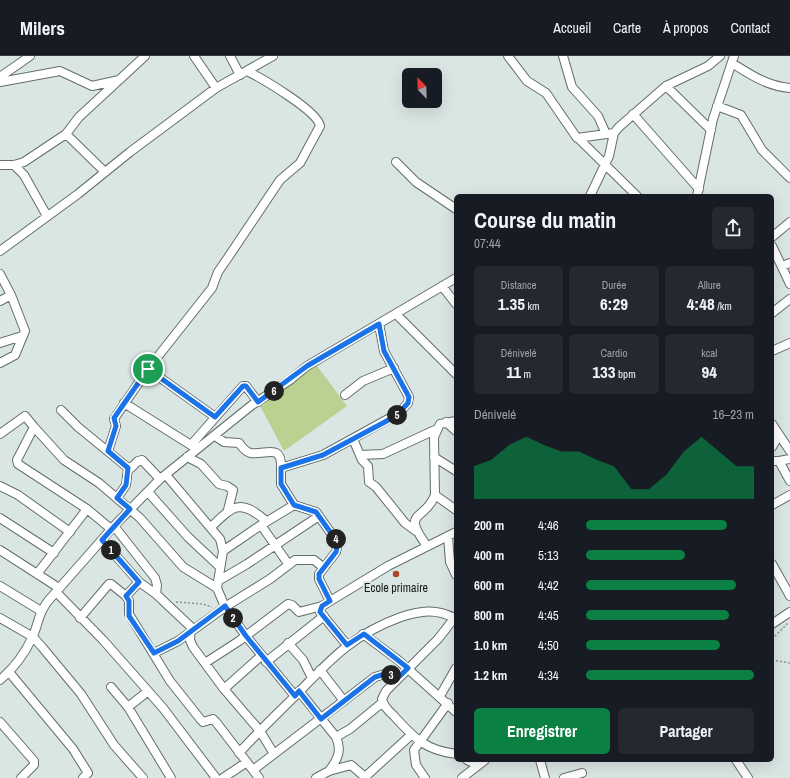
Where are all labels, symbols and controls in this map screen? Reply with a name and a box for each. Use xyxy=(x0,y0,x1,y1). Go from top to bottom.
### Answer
text: Milers xyxy=(20,15,65,41)
text: Accueil xyxy=(553,19,591,37)
text: Carte xyxy=(613,19,641,37)
text: À propos xyxy=(663,19,708,37)
text: Contact xyxy=(730,19,770,37)
north arrow xyxy=(402,68,442,108)
map controls xyxy=(402,68,442,108)
text: Course du matin xyxy=(474,205,616,235)
button: share xyxy=(712,207,754,249)
text: 07:44 xyxy=(474,235,501,252)
text: Distance xyxy=(501,278,536,292)
text: Durée xyxy=(602,278,626,292)
text: Allure xyxy=(698,278,721,292)
text: 1.35 xyxy=(498,292,525,315)
text: 6:29 xyxy=(600,292,628,315)
text: 4:48 xyxy=(687,292,715,315)
text: km xyxy=(525,299,540,313)
text: /km xyxy=(715,299,732,313)
text: Dénivelé xyxy=(501,346,536,360)
text: Cardio xyxy=(600,346,628,360)
text: kcal xyxy=(701,346,717,360)
pin xyxy=(131,352,165,386)
icon: arrive xyxy=(137,358,159,380)
text: 11 xyxy=(506,360,521,383)
text: 133 xyxy=(592,360,616,383)
text: 94 xyxy=(702,360,717,383)
text: m xyxy=(521,367,531,381)
text: bpm xyxy=(616,367,636,381)
pin: 6 xyxy=(264,381,284,401)
text: 6 xyxy=(271,384,277,398)
pin: 5 xyxy=(387,405,407,425)
text: Dénivelé xyxy=(474,406,516,423)
text: 16–23 m xyxy=(713,406,754,423)
text: 5 xyxy=(394,408,400,422)
text: 200 m xyxy=(474,517,504,534)
text: 4:46 xyxy=(538,517,559,534)
pin: 4 xyxy=(326,529,346,549)
text: 4 xyxy=(333,532,339,546)
pin: 1 xyxy=(101,540,121,560)
text: 1 xyxy=(108,543,114,557)
text: 400 m xyxy=(474,547,504,564)
text: 5:13 xyxy=(538,547,559,564)
marker: Ecole primaire xyxy=(391,569,401,579)
text: 600 m xyxy=(474,577,504,594)
text: 4:42 xyxy=(538,577,559,594)
place label: Ecole primaire xyxy=(364,580,428,596)
text: 800 m xyxy=(474,607,504,624)
text: 4:45 xyxy=(538,607,559,624)
pin: 2 xyxy=(223,608,243,628)
text: 2 xyxy=(230,611,236,625)
text: 1.0 km xyxy=(474,637,507,654)
text: 4:50 xyxy=(538,637,559,654)
pin: 3 xyxy=(381,665,401,685)
text: 1.2 km xyxy=(474,667,507,684)
text: 4:34 xyxy=(538,667,559,684)
text: 3 xyxy=(388,668,394,682)
button: Enregistrer xyxy=(474,708,610,754)
button: Partager xyxy=(618,708,754,754)

